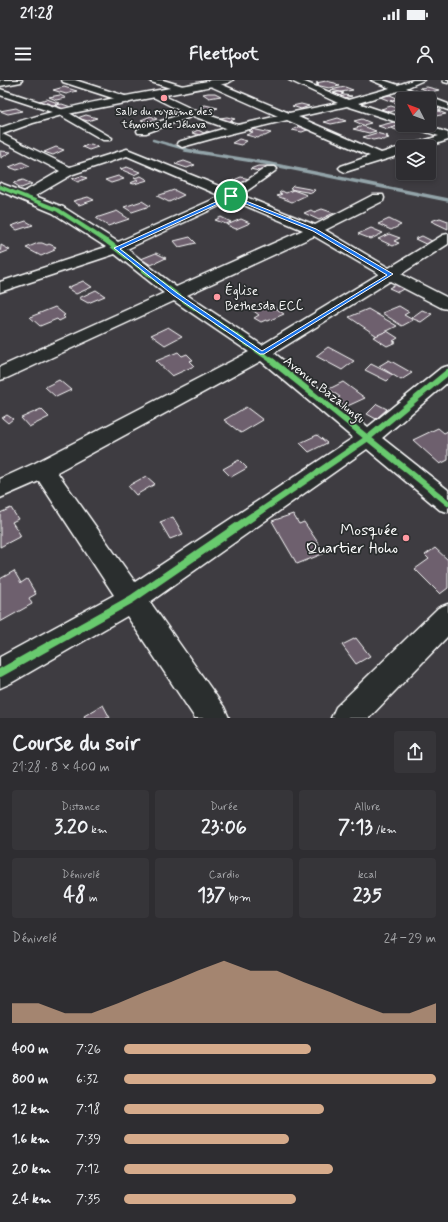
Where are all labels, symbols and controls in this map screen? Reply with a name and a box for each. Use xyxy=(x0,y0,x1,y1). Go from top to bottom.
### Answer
text: 21:28 xyxy=(20,4,53,24)
text: Fleetfoot xyxy=(189,42,259,66)
icon: menu xyxy=(12,43,34,65)
icon: person xyxy=(414,43,436,65)
north arrow xyxy=(396,92,436,132)
map controls xyxy=(396,92,436,180)
marker: Salle du royaume des témoins de Jéhova xyxy=(159,93,169,103)
place label: Salle du royaume des témoins de Jéhova xyxy=(115,105,213,132)
button: layers xyxy=(396,140,436,180)
pin xyxy=(214,179,248,213)
icon: arrive xyxy=(220,185,242,207)
place label: Église Bethesda ECC xyxy=(225,282,304,315)
marker: Église Bethesda ECC xyxy=(212,292,222,302)
street label: Avenue Bazalungu xyxy=(278,353,369,429)
place label: Mosquée Quartier Hoho xyxy=(306,520,398,559)
marker: Mosquée Quartier Hoho xyxy=(401,533,411,543)
text: Course du soir xyxy=(12,730,140,758)
button: share xyxy=(394,731,436,773)
text: 21:28 · 8 × 400 m xyxy=(12,759,110,776)
text: Distance xyxy=(61,800,100,814)
text: Durée xyxy=(210,800,238,814)
text: Allure xyxy=(354,800,381,814)
text: 3.20 xyxy=(54,814,88,841)
text: 23:06 xyxy=(201,814,247,841)
text: 7:13 xyxy=(338,814,373,841)
text: km xyxy=(88,823,107,837)
text: /km xyxy=(373,823,397,837)
text: Dénivelé xyxy=(62,868,100,882)
text: Cardio xyxy=(209,868,239,882)
text: kcal xyxy=(358,868,377,882)
text: 48 xyxy=(63,882,86,909)
text: 137 xyxy=(197,882,226,909)
text: 235 xyxy=(353,882,382,909)
text: m xyxy=(86,891,98,905)
text: bpm xyxy=(226,891,251,905)
text: Dénivelé xyxy=(12,930,57,947)
text: 24–29 m xyxy=(384,930,436,947)
text: 400 m xyxy=(12,1041,49,1058)
text: 7:26 xyxy=(76,1041,101,1058)
text: 800 m xyxy=(12,1071,48,1088)
text: 6:32 xyxy=(76,1071,99,1088)
text: 1.2 km xyxy=(12,1101,49,1118)
text: 7:18 xyxy=(76,1101,100,1118)
text: 1.6 km xyxy=(12,1131,50,1148)
text: 7:39 xyxy=(76,1131,101,1148)
text: 2.0 km xyxy=(12,1161,51,1178)
text: 7:12 xyxy=(76,1161,100,1178)
text: 2.4 km xyxy=(12,1191,51,1208)
text: 7:35 xyxy=(76,1191,100,1208)

